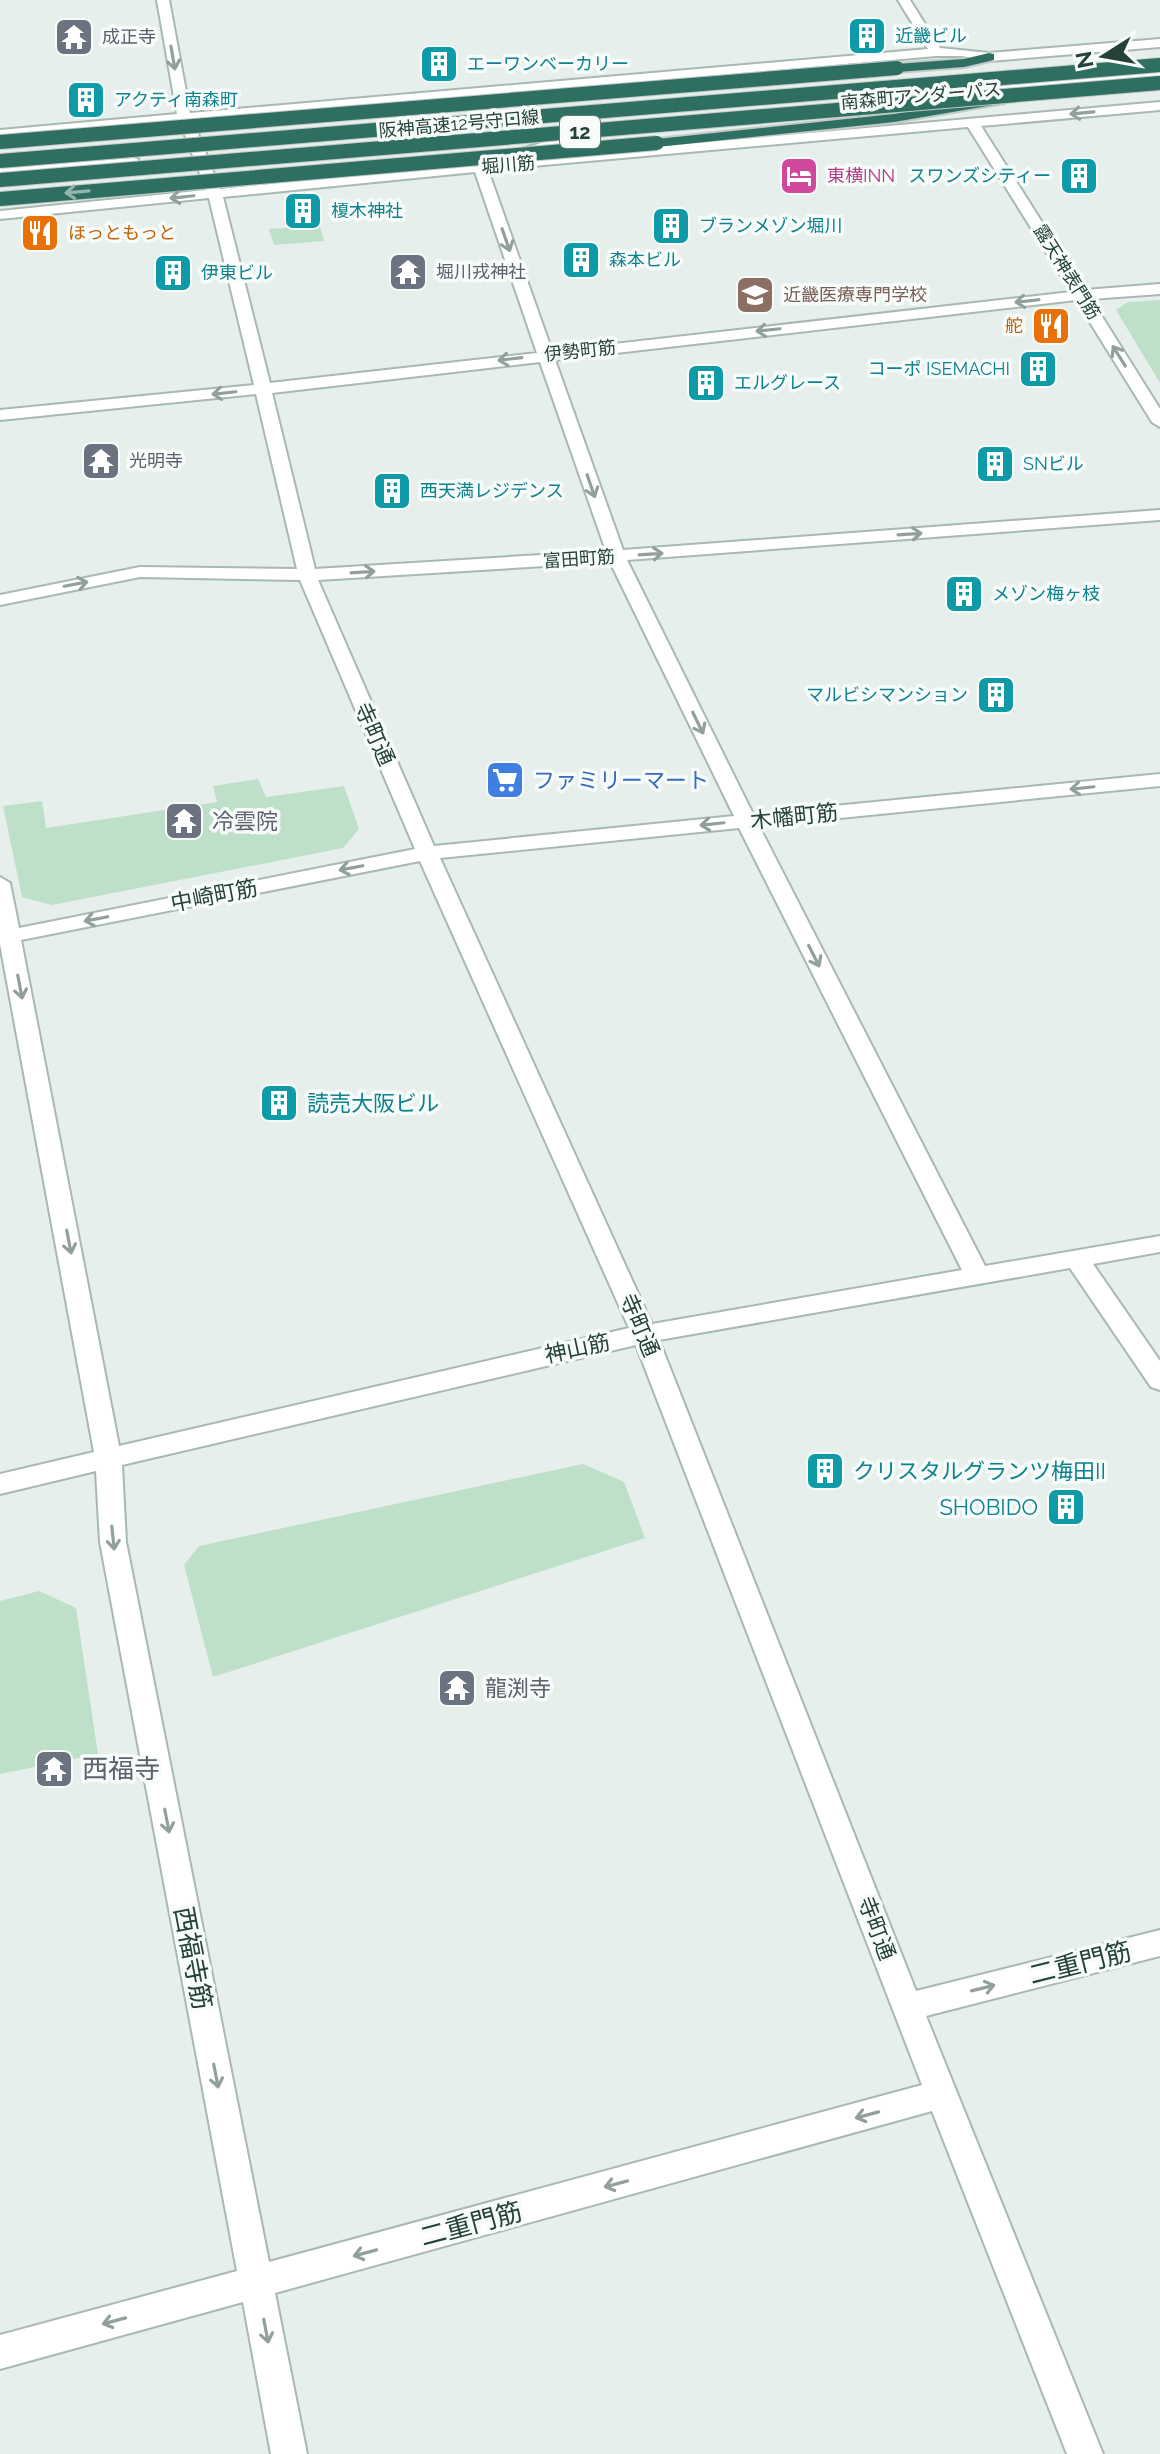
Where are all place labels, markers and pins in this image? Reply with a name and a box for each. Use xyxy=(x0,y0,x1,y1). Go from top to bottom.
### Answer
building icon: 近畿ビル xyxy=(846,15,888,57)
temple icon: 成正寺 xyxy=(53,16,95,58)
place label: 近畿ビル xyxy=(895,25,967,46)
place label: 成正寺 xyxy=(102,26,156,47)
building icon: エーワンベーカリー xyxy=(418,43,460,85)
place label: エーワンベーカリー xyxy=(467,53,629,74)
building icon: アクティ南森町 xyxy=(65,79,107,121)
place label: アクティ南森町 xyxy=(114,89,238,110)
hotel icon: 東横INN xyxy=(778,155,820,197)
building icon: スワンズシティー xyxy=(1058,155,1100,197)
place label: 東横INN xyxy=(827,165,895,186)
place label: スワンズシティー xyxy=(908,165,1051,186)
building icon: 榎木神社 xyxy=(282,190,324,232)
place label: 榎木神社 xyxy=(331,200,403,221)
building icon: ブランメゾン堀川 xyxy=(650,205,692,247)
restaurant icon: ほっともっと xyxy=(19,212,61,254)
place label: ブランメゾン堀川 xyxy=(699,215,842,236)
place label: ほっともっと xyxy=(68,222,176,243)
building icon: 森本ビル xyxy=(560,239,602,281)
place label: 森本ビル xyxy=(609,249,681,270)
temple icon: 堀川戎神社 xyxy=(387,251,429,293)
building icon: 伊東ビル xyxy=(152,252,194,294)
place label: 堀川戎神社 xyxy=(436,261,526,282)
place label: 伊東ビル xyxy=(201,262,273,283)
school or university icon: 近畿医療専門学校 xyxy=(734,274,776,316)
place label: 近畿医療専門学校 xyxy=(783,284,927,305)
restaurant icon: 舵 xyxy=(1030,305,1072,347)
place label: 舵 xyxy=(1005,315,1023,336)
building icon: コーポ ISEMACHI xyxy=(1017,348,1059,390)
place label: コーポ ISEMACHI xyxy=(867,358,1010,379)
building icon: エルグレース xyxy=(685,362,727,404)
place label: エルグレース xyxy=(734,372,841,393)
temple icon: 光明寺 xyxy=(80,440,122,482)
building icon: SNビル xyxy=(974,443,1016,485)
place label: 光明寺 xyxy=(129,450,183,471)
place label: SNビル xyxy=(1023,453,1084,474)
building icon: 西天満レジデンス xyxy=(371,470,413,512)
place label: 西天満レジデンス xyxy=(420,480,564,501)
building icon: メゾン梅ヶ枝 xyxy=(943,573,985,615)
place label: メゾン梅ヶ枝 xyxy=(992,583,1100,604)
building icon: マルビシマンション xyxy=(975,674,1017,716)
place label: マルビシマンション xyxy=(806,684,968,705)
supermarket icon: ファミリーマート xyxy=(484,759,526,801)
place label: ファミリーマート xyxy=(533,767,709,793)
temple icon: 冷雲院 xyxy=(163,800,205,842)
place label: 冷雲院 xyxy=(212,808,278,834)
building icon: 読売大阪ビル xyxy=(258,1082,300,1124)
place label: 読売大阪ビル xyxy=(307,1090,439,1116)
building icon: クリスタルグランツ梅田II xyxy=(804,1450,846,1492)
place label: クリスタルグランツ梅田II xyxy=(853,1458,1106,1484)
building icon: SHOBIDO xyxy=(1045,1486,1087,1528)
place label: SHOBIDO xyxy=(940,1494,1038,1520)
temple icon: 龍渕寺 xyxy=(436,1667,478,1709)
place label: 龍渕寺 xyxy=(485,1675,551,1701)
temple icon: 西福寺 xyxy=(33,1748,75,1790)
place label: 西福寺 xyxy=(82,1754,160,1784)

